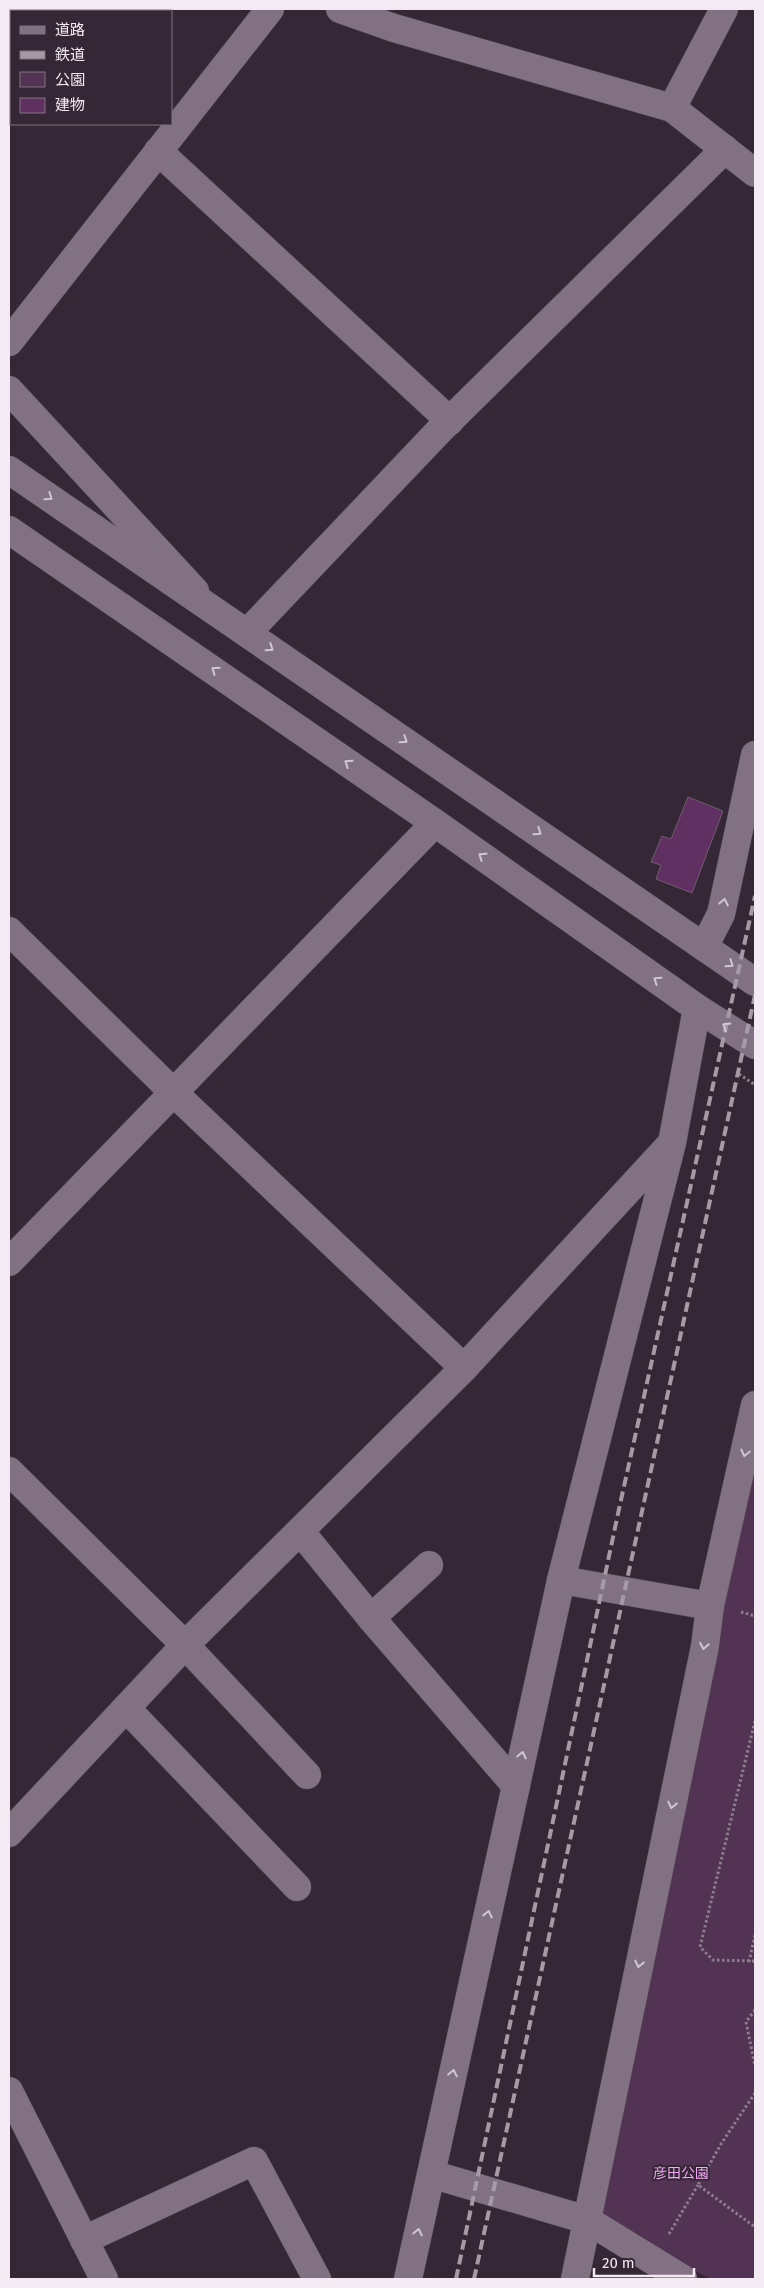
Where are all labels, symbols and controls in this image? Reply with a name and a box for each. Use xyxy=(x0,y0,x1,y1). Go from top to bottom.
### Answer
legend xyxy=(10,10,172,125)
text: 道路 xyxy=(55,21,85,39)
text: 鉄道 xyxy=(55,46,85,64)
text: 公園 xyxy=(55,71,85,89)
text: 建物 xyxy=(55,96,85,114)
one-way arrow xyxy=(43,491,53,500)
one-way arrow xyxy=(264,642,273,651)
one-way arrow xyxy=(211,667,221,676)
one-way arrow xyxy=(398,734,407,743)
one-way arrow xyxy=(345,760,354,769)
one-way arrow xyxy=(532,826,542,835)
one-way arrow xyxy=(478,853,487,862)
one-way arrow xyxy=(718,898,728,907)
one-way arrow xyxy=(724,958,734,967)
one-way arrow xyxy=(653,977,663,986)
one-way arrow xyxy=(723,1023,732,1032)
one-way arrow xyxy=(740,1448,751,1457)
one-way arrow xyxy=(700,1642,710,1650)
one-way arrow xyxy=(517,1751,527,1760)
one-way arrow xyxy=(667,1801,678,1810)
one-way arrow xyxy=(482,1910,493,1918)
one-way arrow xyxy=(634,1960,645,1969)
one-way arrow xyxy=(447,2068,458,2077)
park label: 彦田公園 xyxy=(653,2165,709,2182)
one-way arrow xyxy=(412,2227,423,2236)
scale bar xyxy=(594,2246,694,2278)
text: 20 m xyxy=(602,2254,635,2272)

